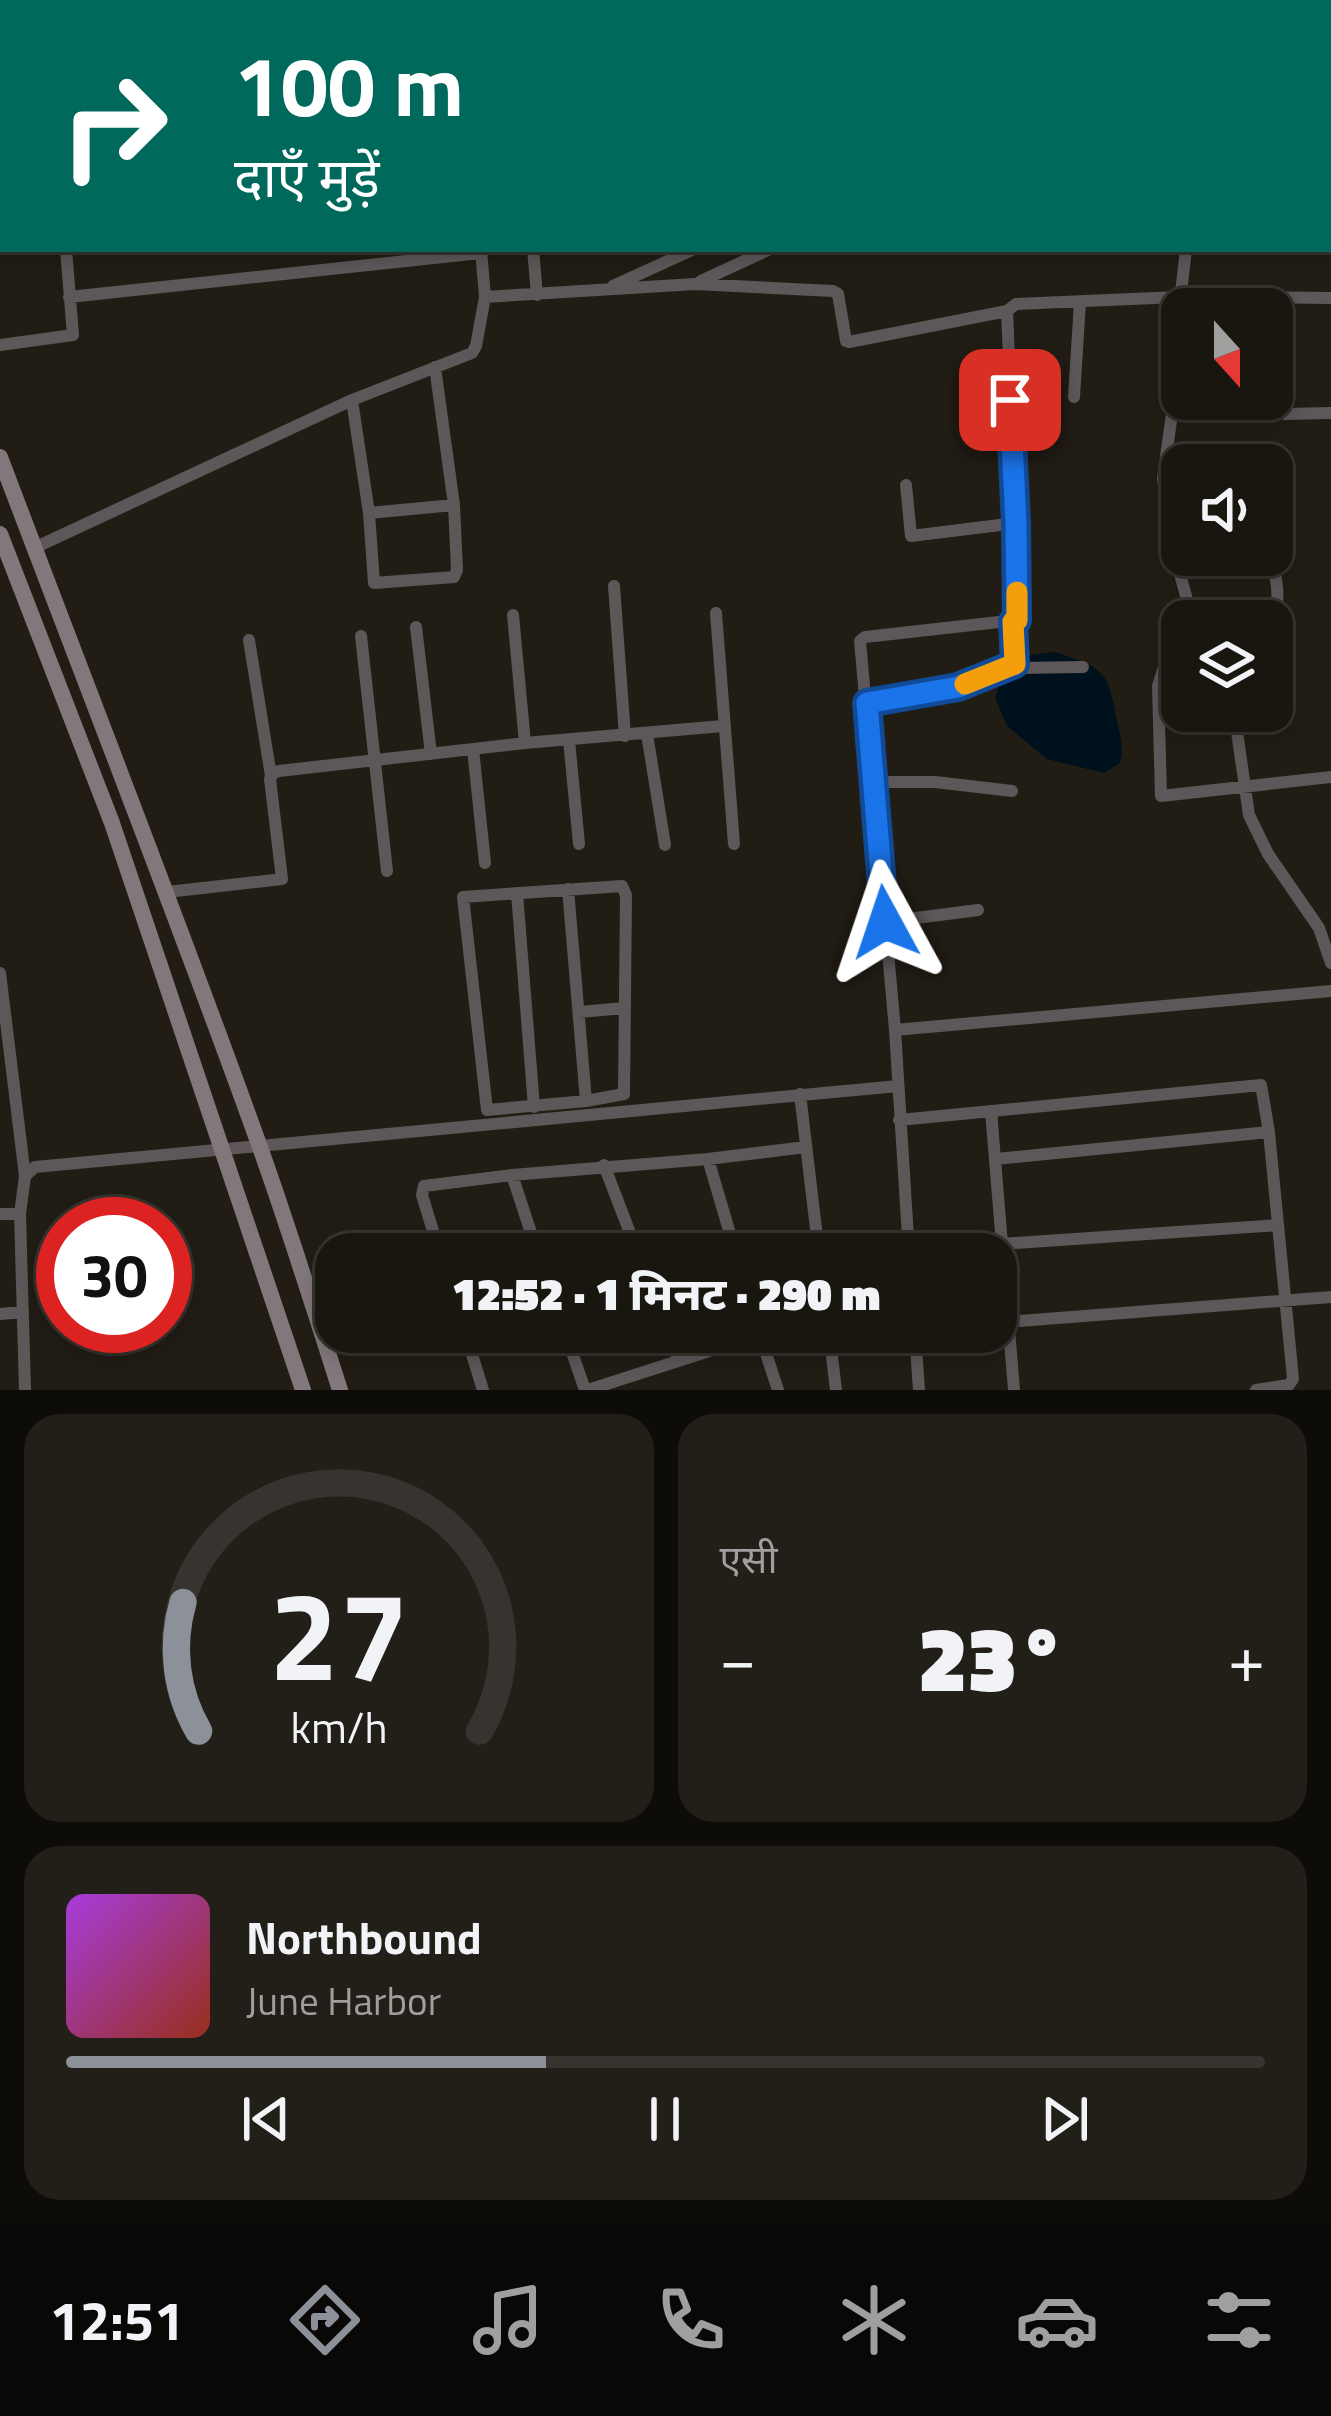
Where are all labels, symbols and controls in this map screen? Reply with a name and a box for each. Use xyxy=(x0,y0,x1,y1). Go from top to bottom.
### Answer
text: 100 m xyxy=(234,21,464,149)
icon: right xyxy=(36,48,192,204)
text: दाएँ मुड़ें xyxy=(234,136,380,218)
north arrow xyxy=(1161,288,1293,420)
map controls xyxy=(1161,288,1293,732)
pin xyxy=(959,349,1061,451)
icon: arrive xyxy=(977,367,1043,433)
button: sound xyxy=(1161,444,1293,576)
button: layers xyxy=(1161,600,1293,732)
position arrow xyxy=(822,859,948,985)
speed limit sign: 30 xyxy=(36,1197,192,1353)
text: 12:52 · 1 मिनट · 290 m xyxy=(452,1259,880,1327)
text: एसी xyxy=(720,1529,778,1588)
text: 27 xyxy=(269,1539,409,1728)
text: 23° xyxy=(918,1589,1067,1726)
text: − xyxy=(720,1607,756,1708)
text: + xyxy=(1228,1607,1265,1708)
text: km/h xyxy=(290,1694,387,1760)
text: Northbound xyxy=(246,1903,482,1971)
text: June Harbor xyxy=(246,1971,441,2030)
icon: previous xyxy=(233,2086,299,2152)
icon: pause xyxy=(632,2086,698,2152)
icon: next xyxy=(1032,2086,1098,2152)
icon: directions xyxy=(283,2278,367,2362)
icon: music xyxy=(466,2278,550,2362)
icon: phone xyxy=(649,2278,733,2362)
icon: climate xyxy=(832,2278,916,2362)
icon: car xyxy=(1015,2278,1099,2362)
icon: filters xyxy=(1197,2278,1281,2362)
text: 12:51 xyxy=(49,2279,184,2361)

